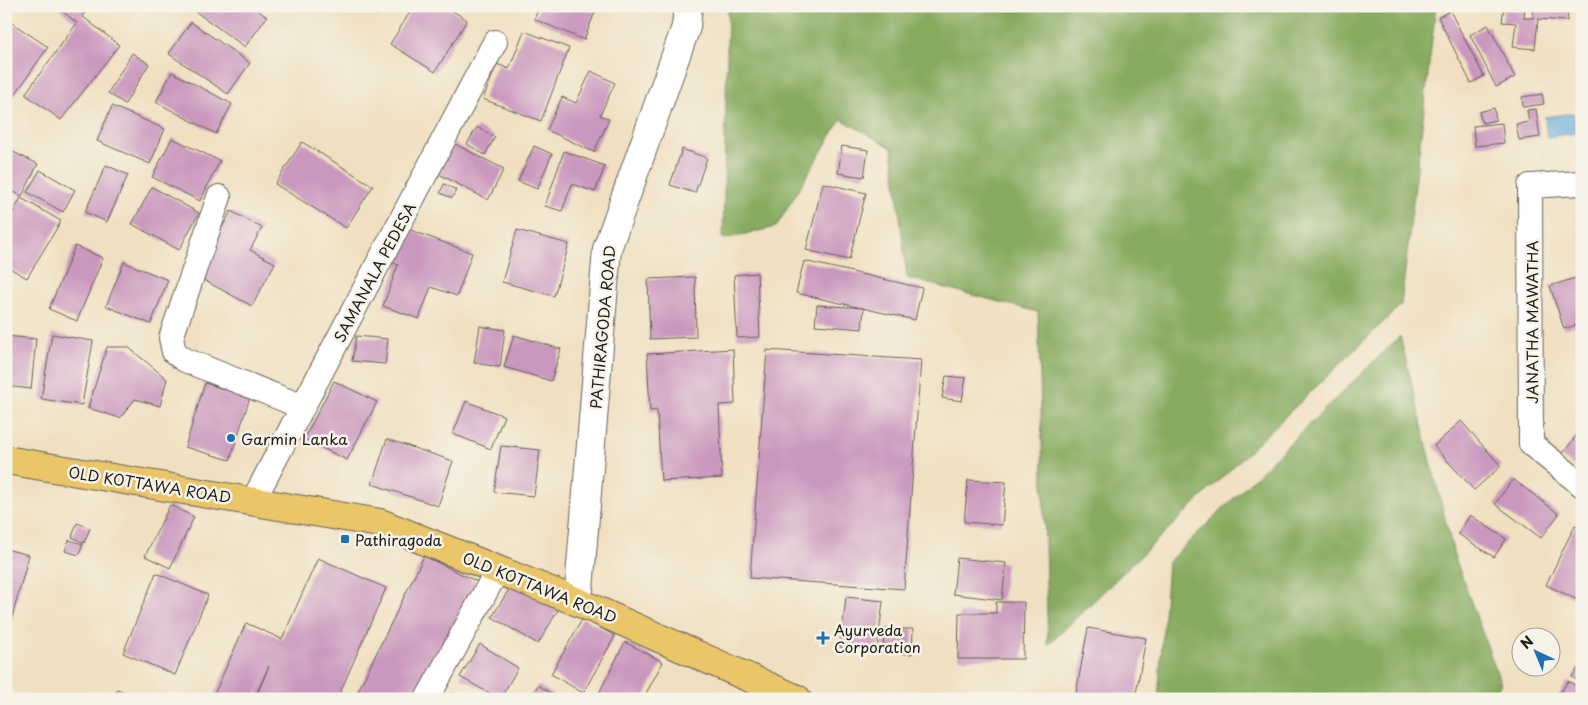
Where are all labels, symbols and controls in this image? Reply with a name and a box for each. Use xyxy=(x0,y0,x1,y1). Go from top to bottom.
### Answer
street label: SAMANALA PEDESA xyxy=(327,198,421,346)
street label: JANATHA MAWATHA xyxy=(1520,240,1543,404)
street label: PATHIRAGODA ROAD xyxy=(583,244,621,410)
place label: Garmin Lanka xyxy=(241,427,348,450)
marker: Garmin Lanka xyxy=(225,432,237,444)
street label: OLD KOTTAWA ROAD xyxy=(67,460,233,508)
place label: Pathiragoda xyxy=(355,528,443,551)
marker: Pathiragoda xyxy=(339,533,351,545)
street label: OLD KOTTAWA ROAD xyxy=(459,546,621,628)
place label: Ayurveda Corporation xyxy=(834,618,921,658)
north arrow xyxy=(1510,628,1560,678)
marker: Ayurveda Corporation xyxy=(816,631,830,645)
text: N xyxy=(1515,631,1538,654)

